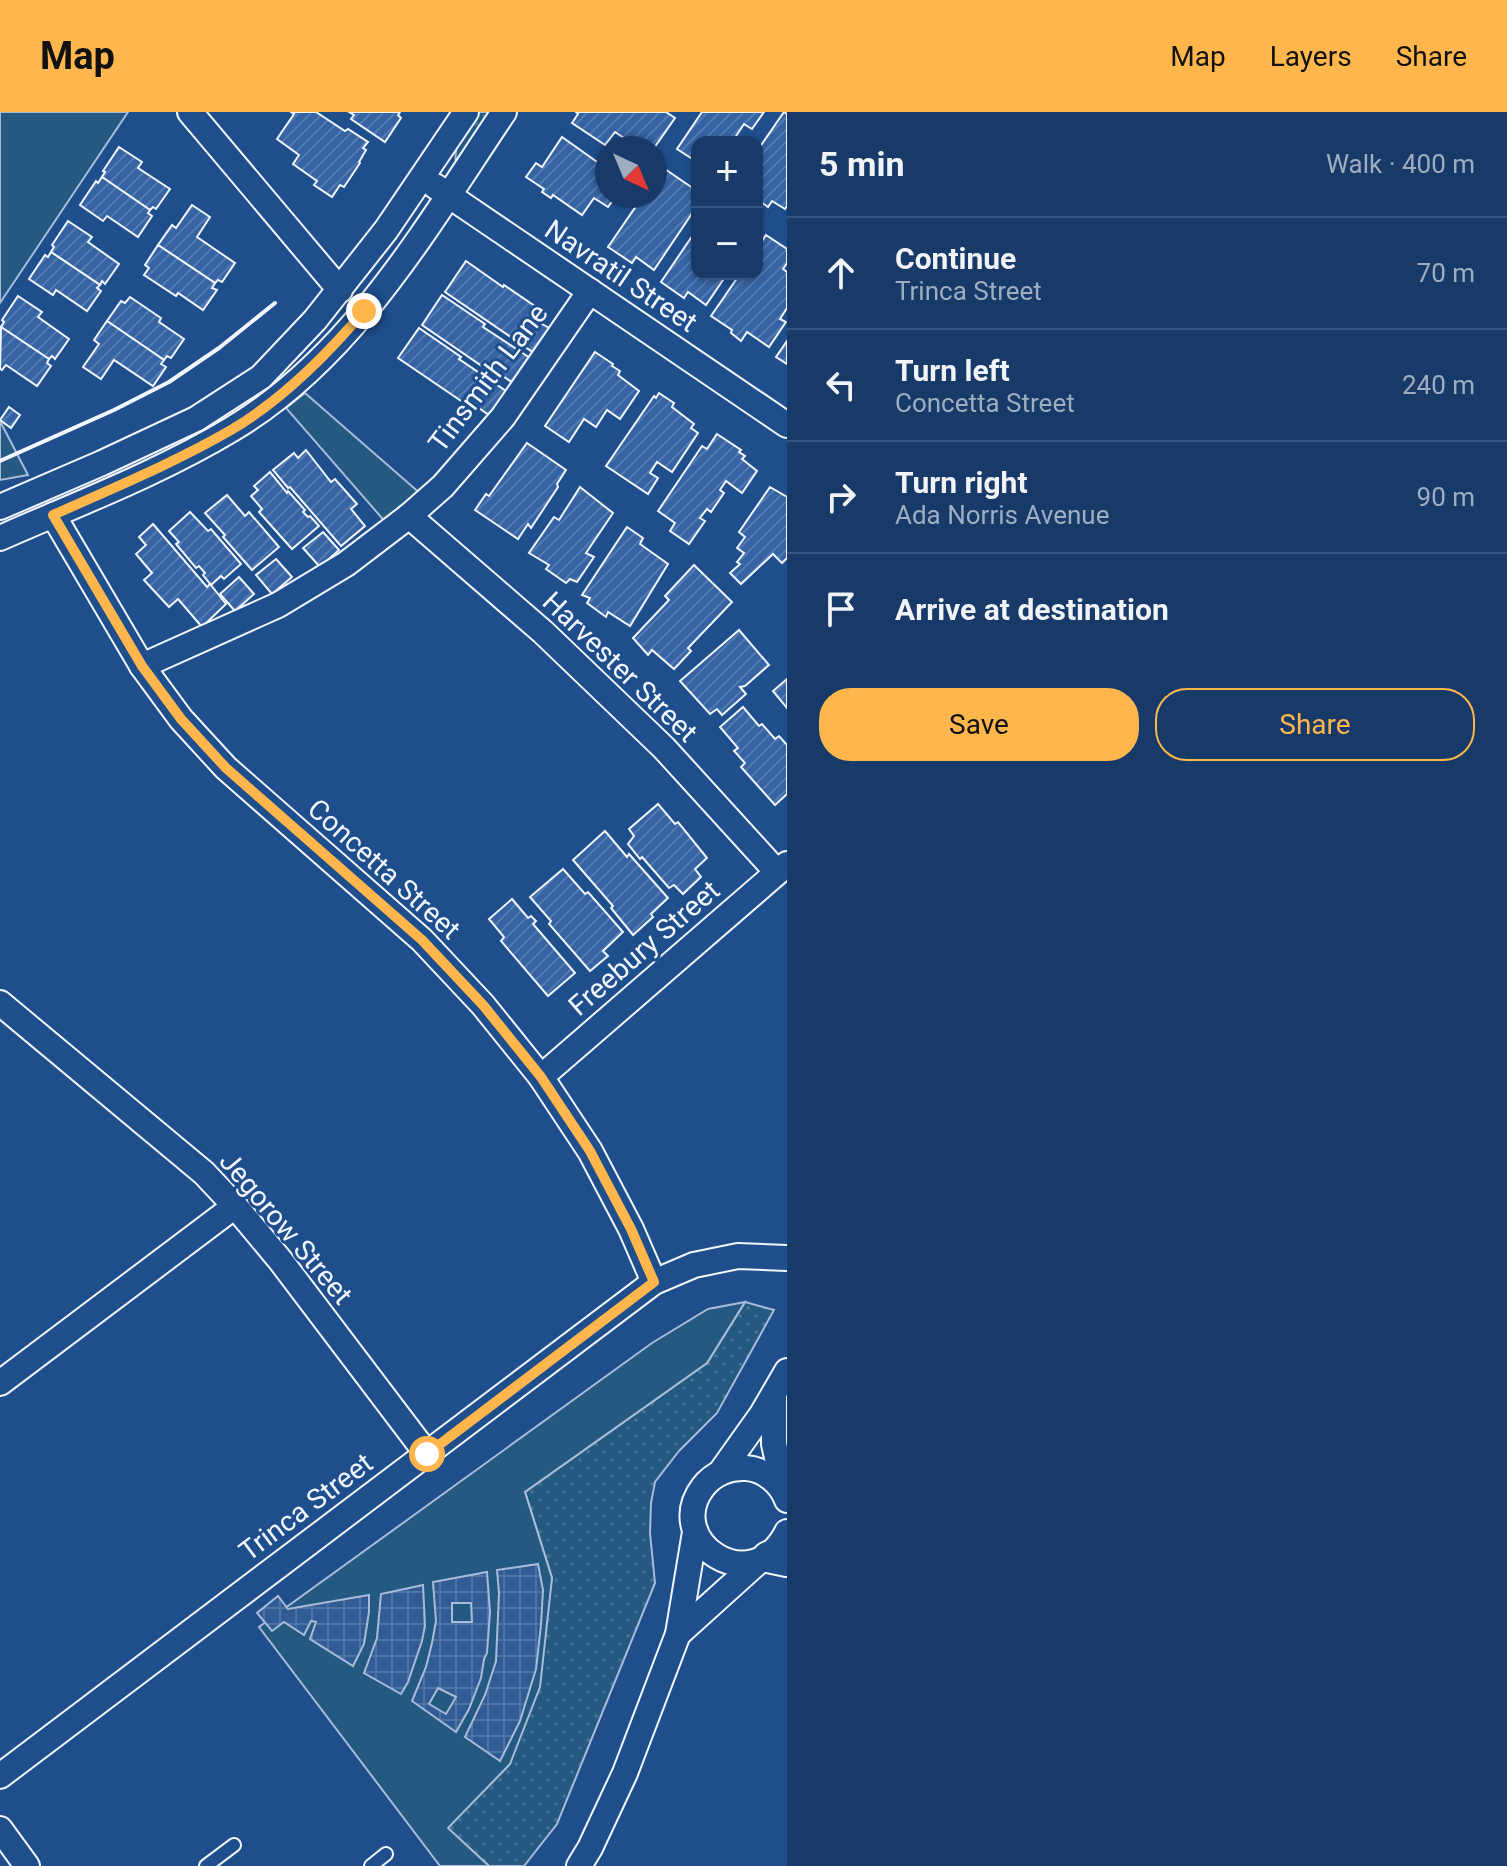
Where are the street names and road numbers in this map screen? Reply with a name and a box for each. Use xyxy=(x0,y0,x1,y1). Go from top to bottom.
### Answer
street label: Navratil Street xyxy=(539,213,703,339)
street label: Tinsmith Lane xyxy=(422,297,554,459)
street label: Harvester Street xyxy=(536,585,704,749)
street label: Concetta Street xyxy=(301,792,467,946)
street label: Freebury Street xyxy=(562,874,726,1022)
street label: Jegorow Street xyxy=(213,1145,359,1311)
street label: Trinca Street xyxy=(233,1446,379,1568)

